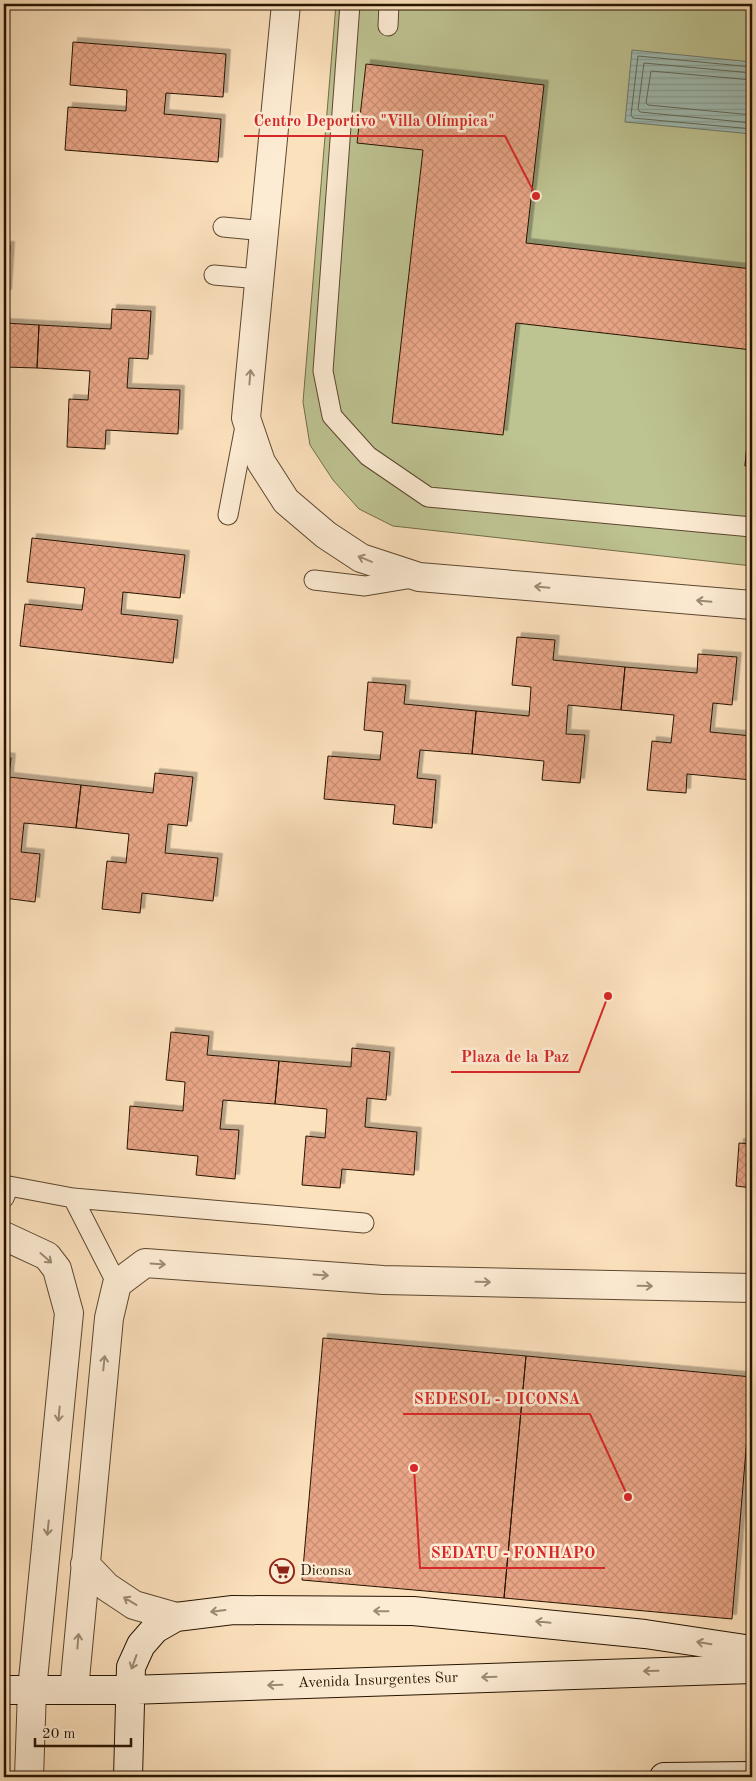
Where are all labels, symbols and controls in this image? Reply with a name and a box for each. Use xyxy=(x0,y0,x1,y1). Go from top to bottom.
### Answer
callout: Centro Deportivo "Villa Olímpica" xyxy=(244,105,505,136)
text: Centro Deportivo "Villa Olímpica" xyxy=(254,114,494,130)
one-way arrow xyxy=(245,369,255,385)
one-way arrow xyxy=(358,554,373,563)
one-way arrow xyxy=(534,582,550,592)
one-way arrow xyxy=(696,596,712,606)
callout: Plaza de la Paz xyxy=(451,1041,579,1072)
text: Plaza de la Paz xyxy=(461,1050,569,1066)
one-way arrow xyxy=(40,1253,53,1264)
one-way arrow xyxy=(150,1259,166,1268)
one-way arrow xyxy=(312,1271,328,1280)
one-way arrow xyxy=(475,1278,491,1287)
one-way arrow xyxy=(637,1282,653,1291)
one-way arrow xyxy=(99,1355,109,1371)
callout: SEDESOL - DICONSA xyxy=(403,1383,590,1414)
text: SEDESOL - DICONSA xyxy=(414,1392,580,1408)
one-way arrow xyxy=(54,1406,64,1422)
one-way arrow xyxy=(43,1520,52,1536)
callout: SEDATU - FONHAPO xyxy=(420,1537,605,1568)
text: SEDATU - FONHAPO xyxy=(431,1546,595,1562)
supermarket icon: Diconsa xyxy=(269,1558,295,1584)
place label: Diconsa xyxy=(300,1564,352,1579)
one-way arrow xyxy=(123,1596,137,1606)
one-way arrow xyxy=(373,1606,390,1616)
one-way arrow xyxy=(211,1607,227,1617)
one-way arrow xyxy=(535,1617,551,1627)
one-way arrow xyxy=(74,1634,83,1650)
one-way arrow xyxy=(696,1637,712,1647)
one-way arrow xyxy=(129,1654,138,1669)
one-way arrow xyxy=(643,1666,660,1676)
street label: Avenida Insurgentes Sur xyxy=(298,1671,458,1691)
one-way arrow xyxy=(481,1672,497,1682)
one-way arrow xyxy=(267,1680,283,1689)
scale bar xyxy=(35,1716,131,1748)
text: 20 m xyxy=(42,1727,76,1742)

